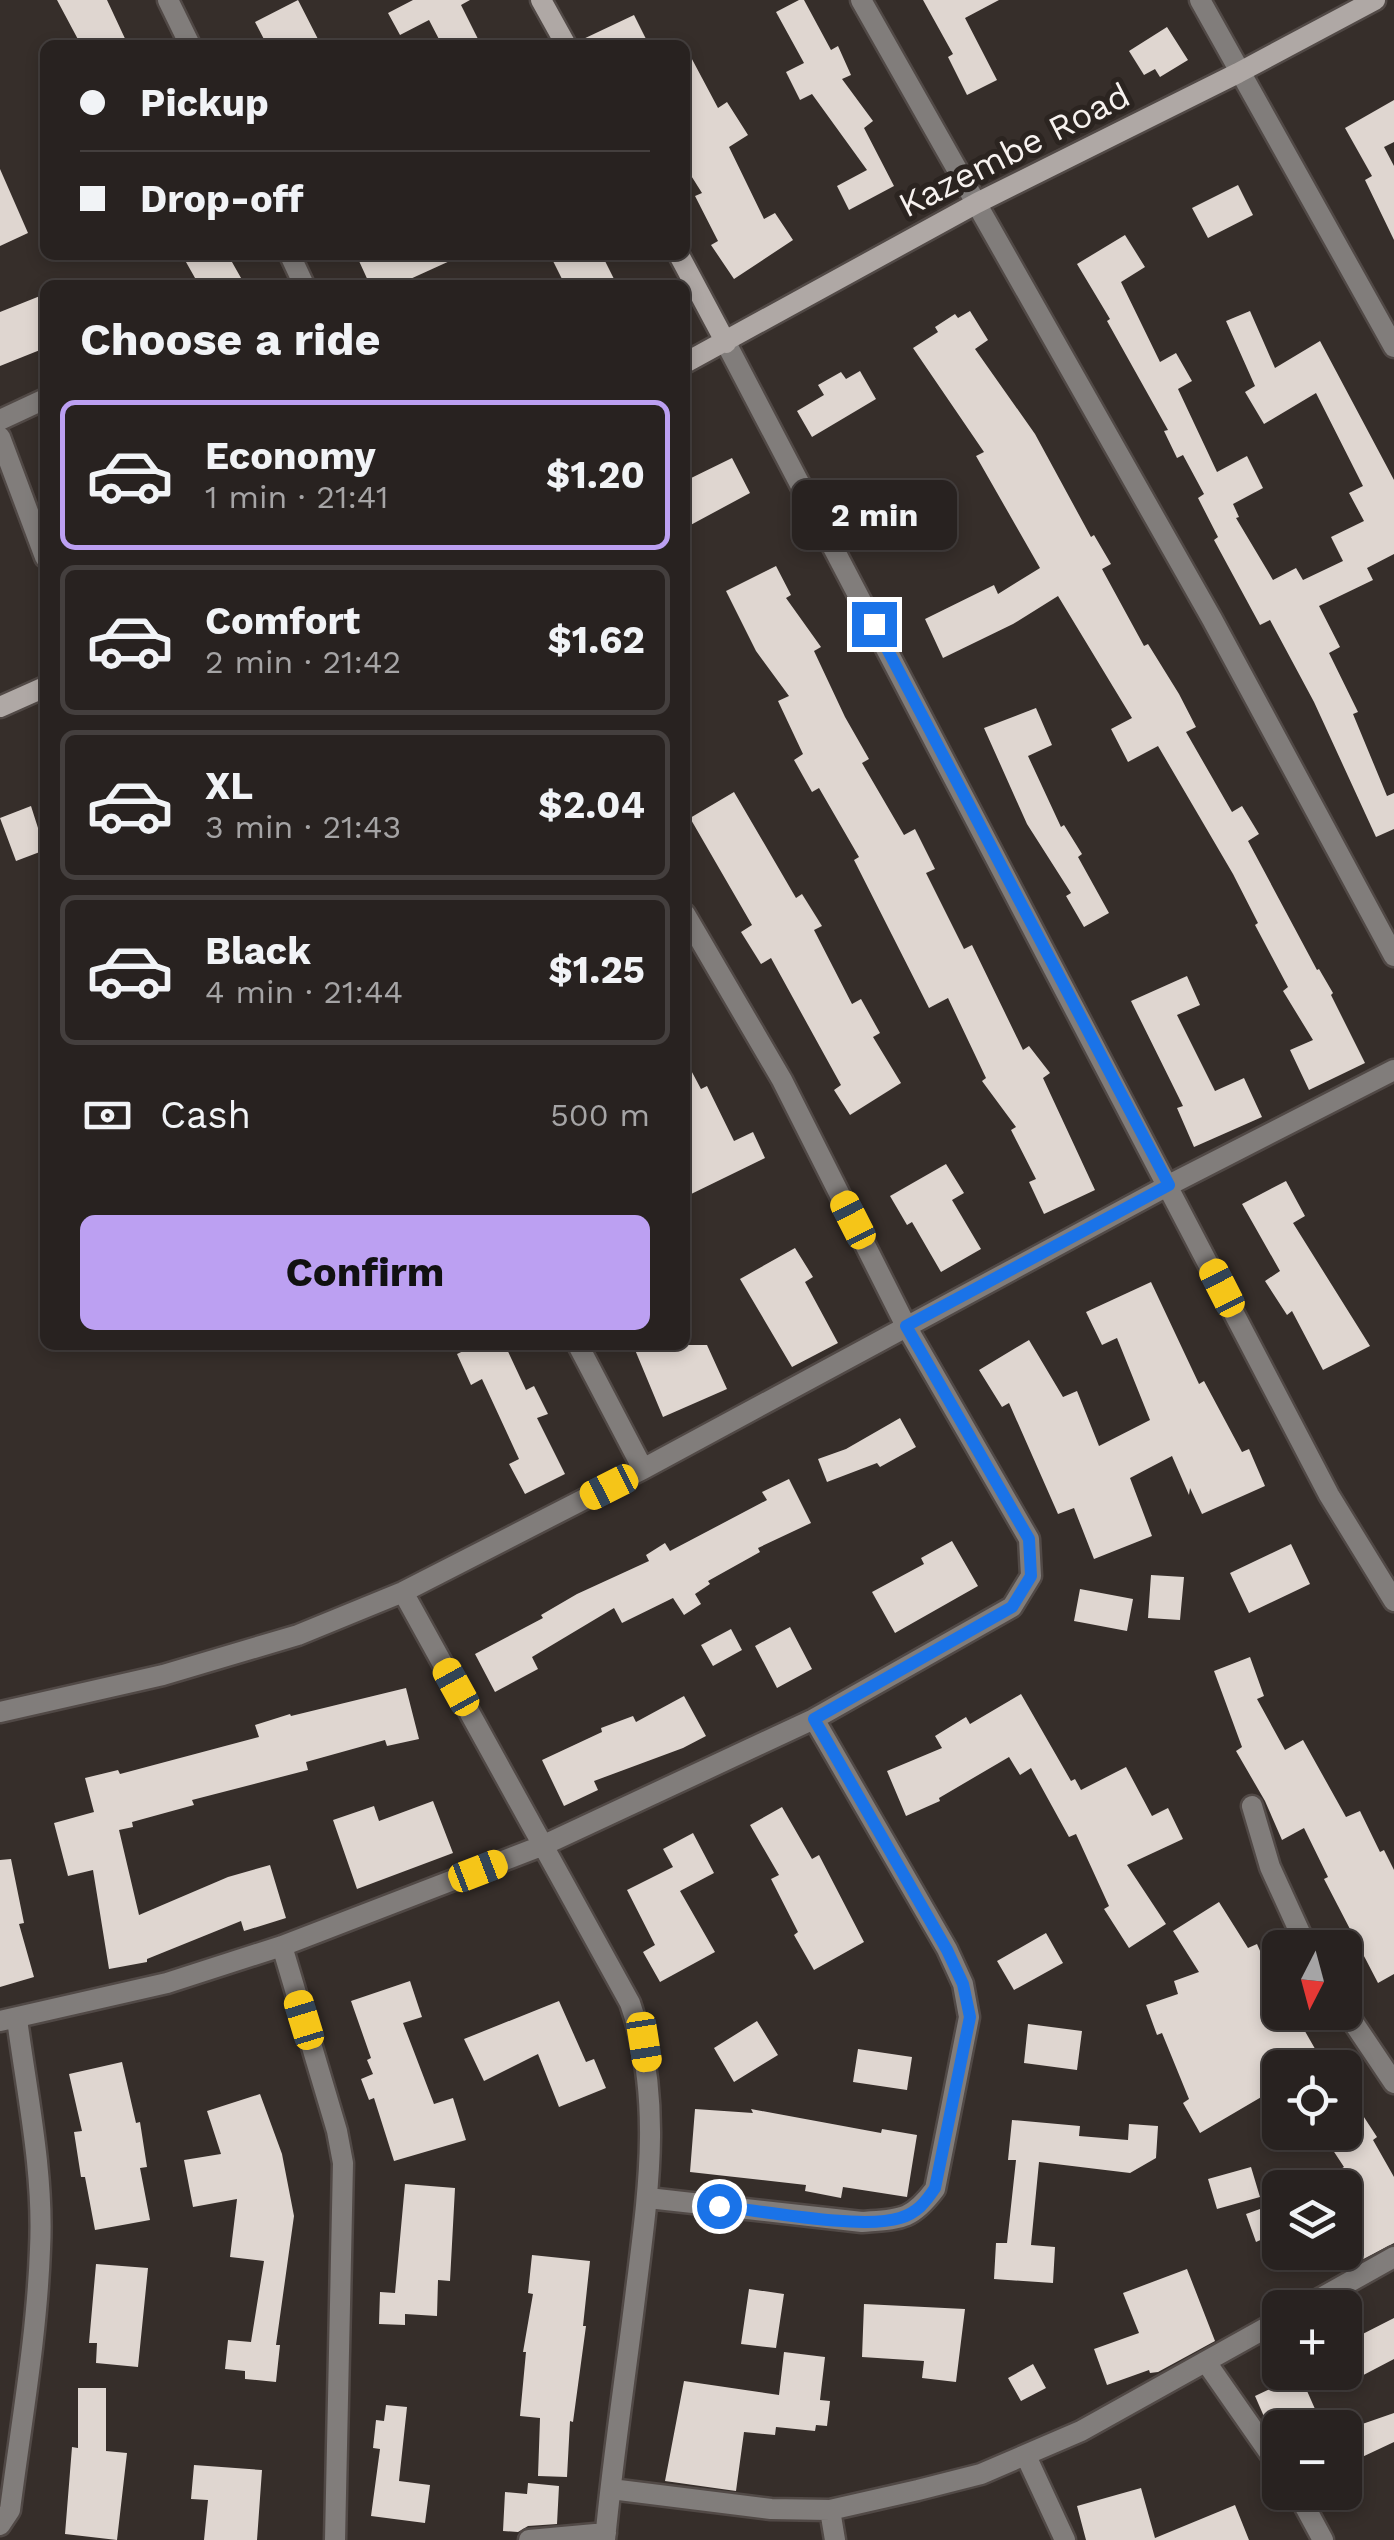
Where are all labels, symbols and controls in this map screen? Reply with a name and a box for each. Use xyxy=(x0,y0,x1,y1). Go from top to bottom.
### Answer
street label: Kazembe Road xyxy=(891,74,1137,226)
text: Pickup xyxy=(140,81,269,125)
text: Drop-off xyxy=(140,177,304,221)
text: Choose a ride xyxy=(80,313,380,366)
icon: car xyxy=(85,430,175,520)
text: Economy xyxy=(205,434,376,478)
text: $1.20 xyxy=(546,453,645,497)
text: 1 min · 21:41 xyxy=(205,478,388,516)
callout: 2 min xyxy=(792,479,956,549)
text: 2 min xyxy=(831,496,918,534)
icon: car xyxy=(85,595,175,685)
text: Comfort xyxy=(205,599,360,643)
route end xyxy=(852,602,897,647)
text: $1.62 xyxy=(547,618,645,662)
text: 2 min · 21:42 xyxy=(205,643,401,681)
icon: car xyxy=(85,760,175,850)
text: XL xyxy=(205,764,253,808)
text: $2.04 xyxy=(538,783,645,827)
text: 3 min · 21:43 xyxy=(205,808,401,846)
icon: car xyxy=(85,925,175,1015)
text: Black xyxy=(205,929,311,973)
text: $1.25 xyxy=(548,948,645,992)
text: 4 min · 21:44 xyxy=(205,973,403,1011)
icon: cash xyxy=(80,1088,135,1143)
text: Cash xyxy=(160,1093,251,1137)
text: 500 m xyxy=(550,1096,650,1134)
car xyxy=(826,1186,880,1254)
button: Confirm xyxy=(80,1215,650,1330)
car xyxy=(1195,1254,1249,1322)
car xyxy=(575,1460,643,1514)
car xyxy=(428,1653,484,1721)
car xyxy=(445,1846,511,1896)
north arrow xyxy=(1262,1930,1362,2030)
map controls xyxy=(1262,1930,1362,2510)
car xyxy=(281,1987,327,2053)
car xyxy=(624,2010,664,2074)
button: locate xyxy=(1262,2050,1362,2150)
button: layers xyxy=(1262,2170,1362,2270)
route start xyxy=(697,2184,742,2229)
button: + xyxy=(1262,2290,1362,2390)
button: − xyxy=(1262,2410,1362,2510)

